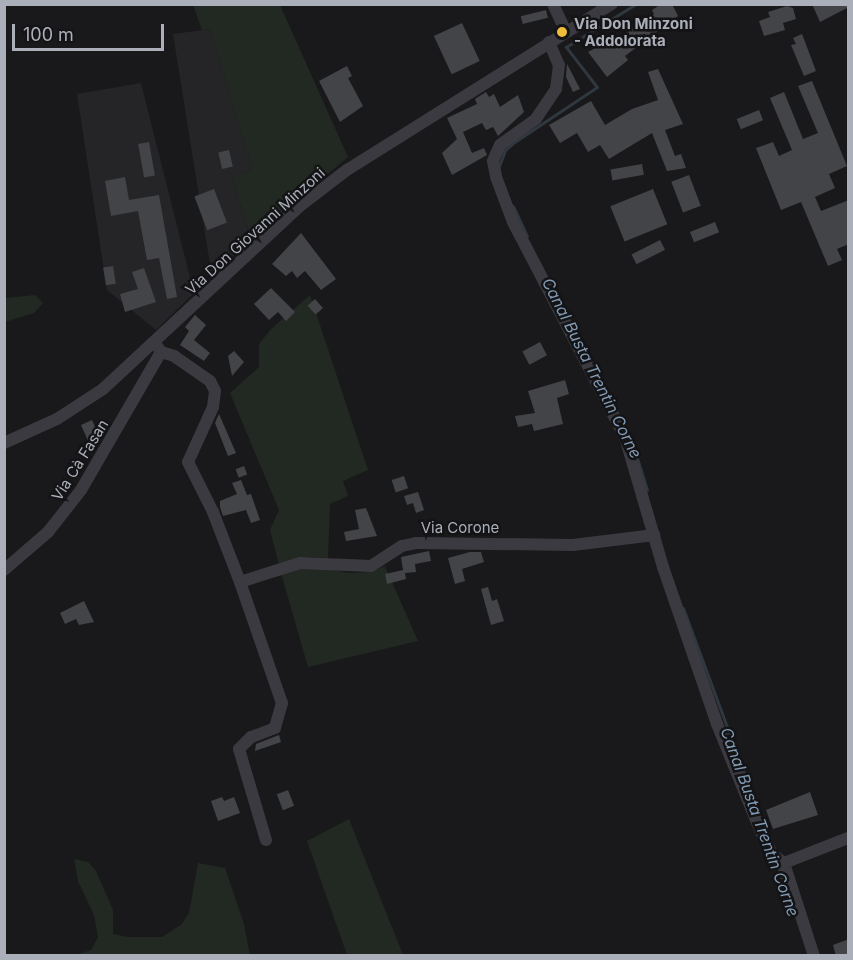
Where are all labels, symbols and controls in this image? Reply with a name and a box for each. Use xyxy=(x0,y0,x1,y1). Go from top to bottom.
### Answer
scale bar xyxy=(15,12,166,50)
place label: Via Don Minzoni - Addolorata xyxy=(574,14,693,49)
text: 100 m xyxy=(23,24,74,45)
marker: Via Don Minzoni - Addolorata xyxy=(555,25,569,39)
street label: Via Don Giovanni Minzoni xyxy=(182,164,328,298)
water label: Canal Busta Trentin Corne xyxy=(538,274,646,462)
street label: Via Cà Fasan xyxy=(48,416,112,504)
street label: Via Corone xyxy=(421,519,499,537)
water label: Canal Busta Trentin Corne xyxy=(717,725,803,919)

